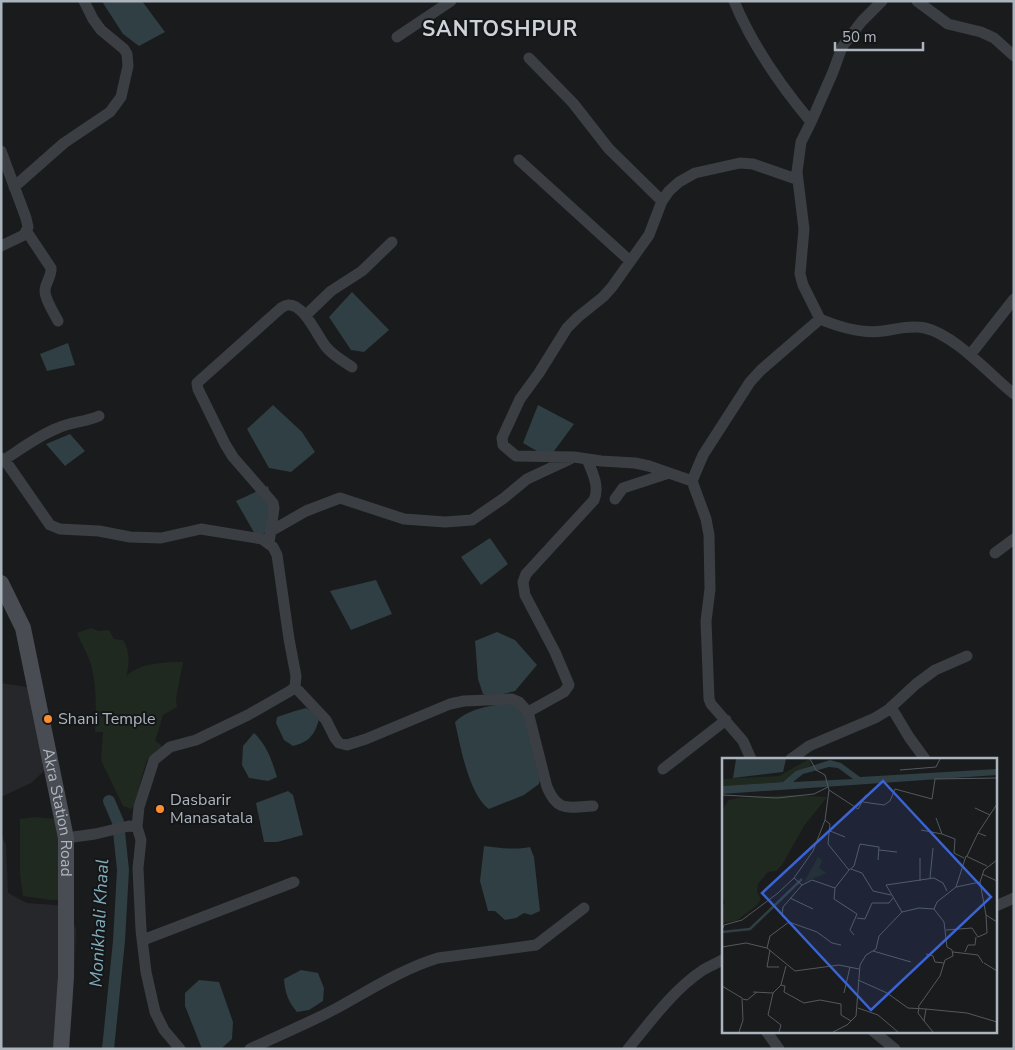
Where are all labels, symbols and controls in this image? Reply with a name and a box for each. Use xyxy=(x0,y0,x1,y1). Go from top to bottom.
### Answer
district label: SANTOSHPUR xyxy=(422,15,578,43)
scale bar xyxy=(835,20,922,52)
text: 50 m xyxy=(842,27,877,47)
place label: Shani Temple xyxy=(58,708,155,730)
marker: Shani Temple xyxy=(42,713,54,725)
street label: Akra Station Road xyxy=(37,746,77,877)
inset map xyxy=(722,758,998,1032)
place label: Dasbarir Manasatala xyxy=(170,789,253,829)
marker: Dasbarir Manasatala xyxy=(154,803,166,815)
water label: Monikhali Khaal xyxy=(84,858,114,988)

